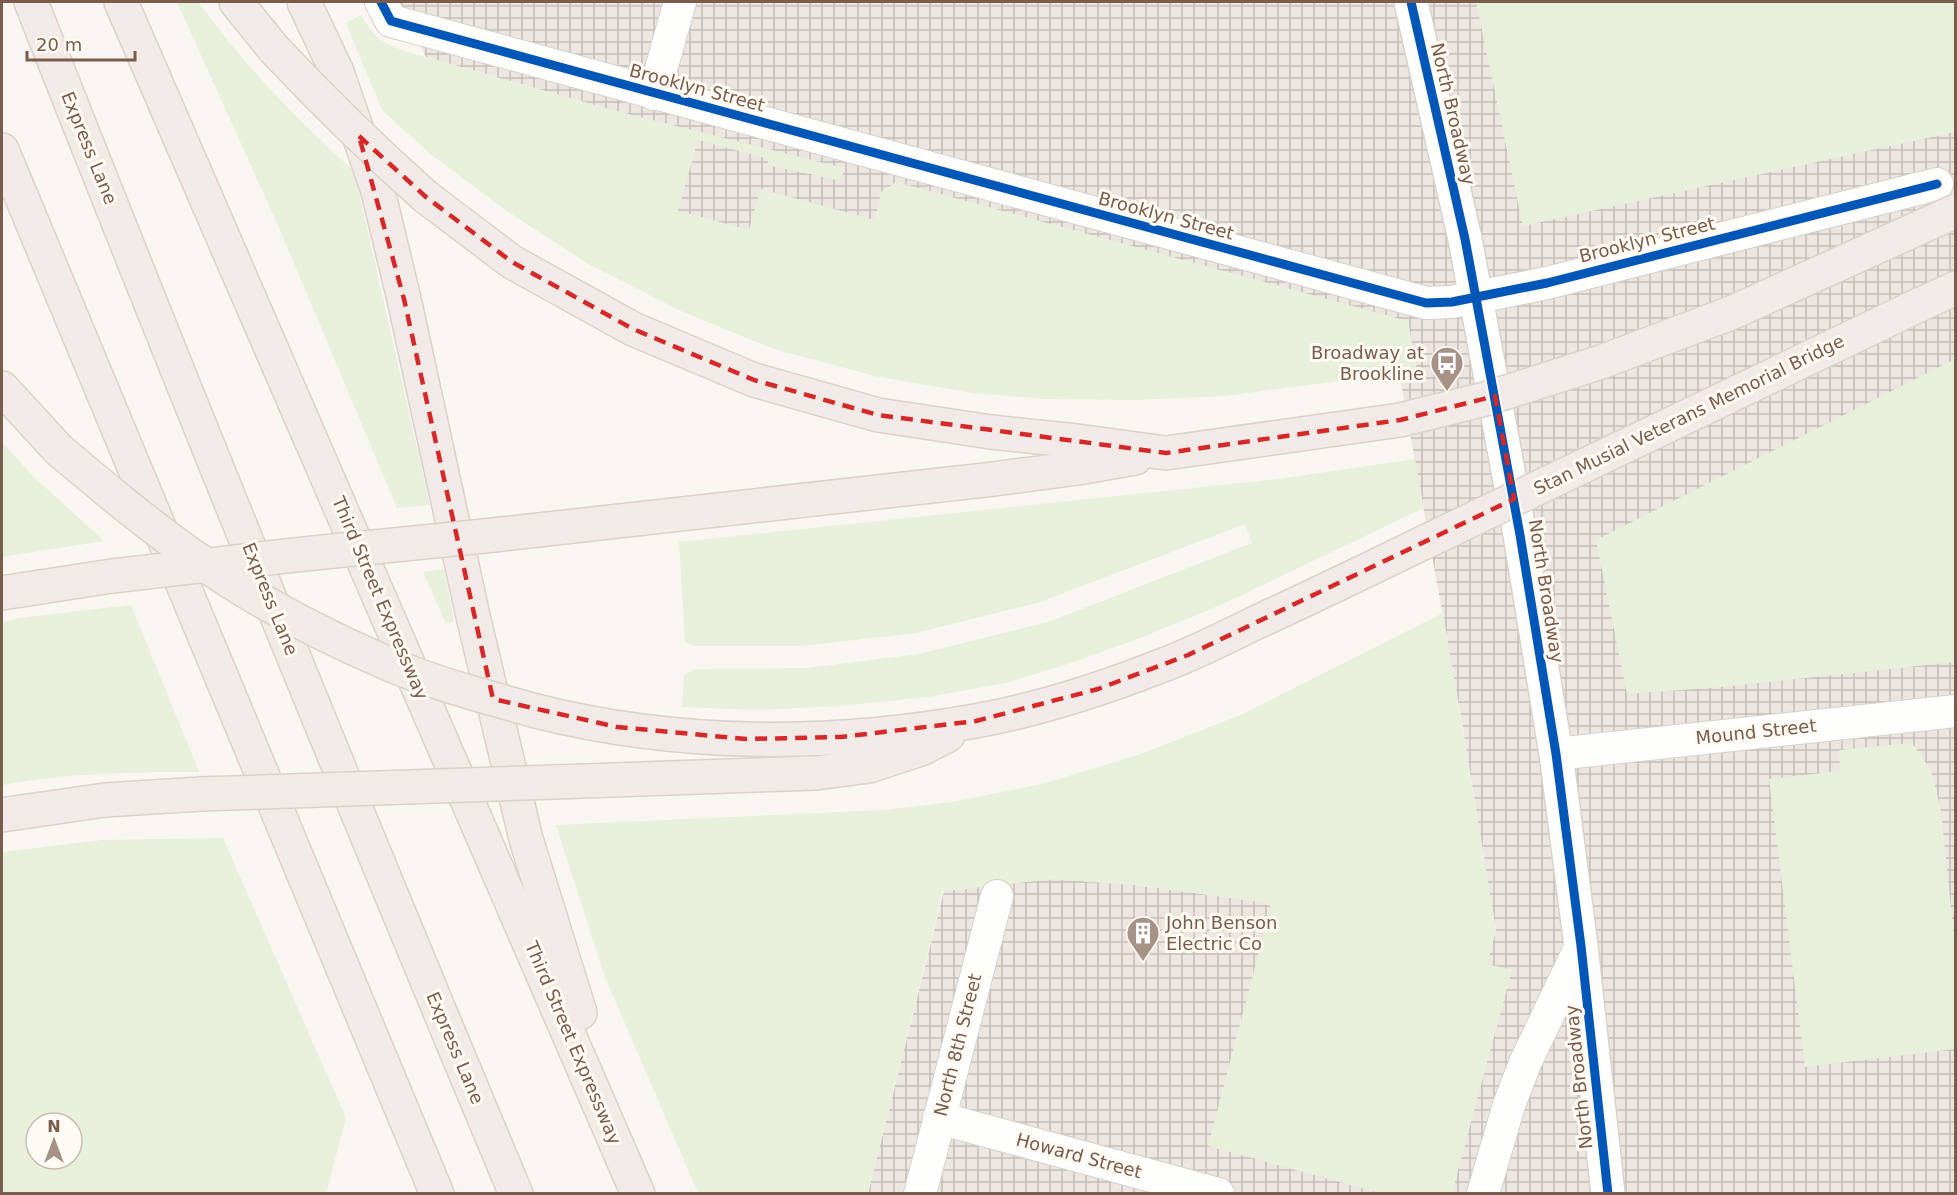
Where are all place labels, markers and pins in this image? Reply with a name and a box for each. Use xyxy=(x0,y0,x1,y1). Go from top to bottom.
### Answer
place label: Broadway at Brookline xyxy=(1311,342,1424,384)
bus stop icon: Broadway at Brookline xyxy=(1429,345,1465,392)
place label: John Benson Electric Co xyxy=(1165,912,1278,954)
building icon: John Benson Electric Co xyxy=(1125,915,1161,962)

